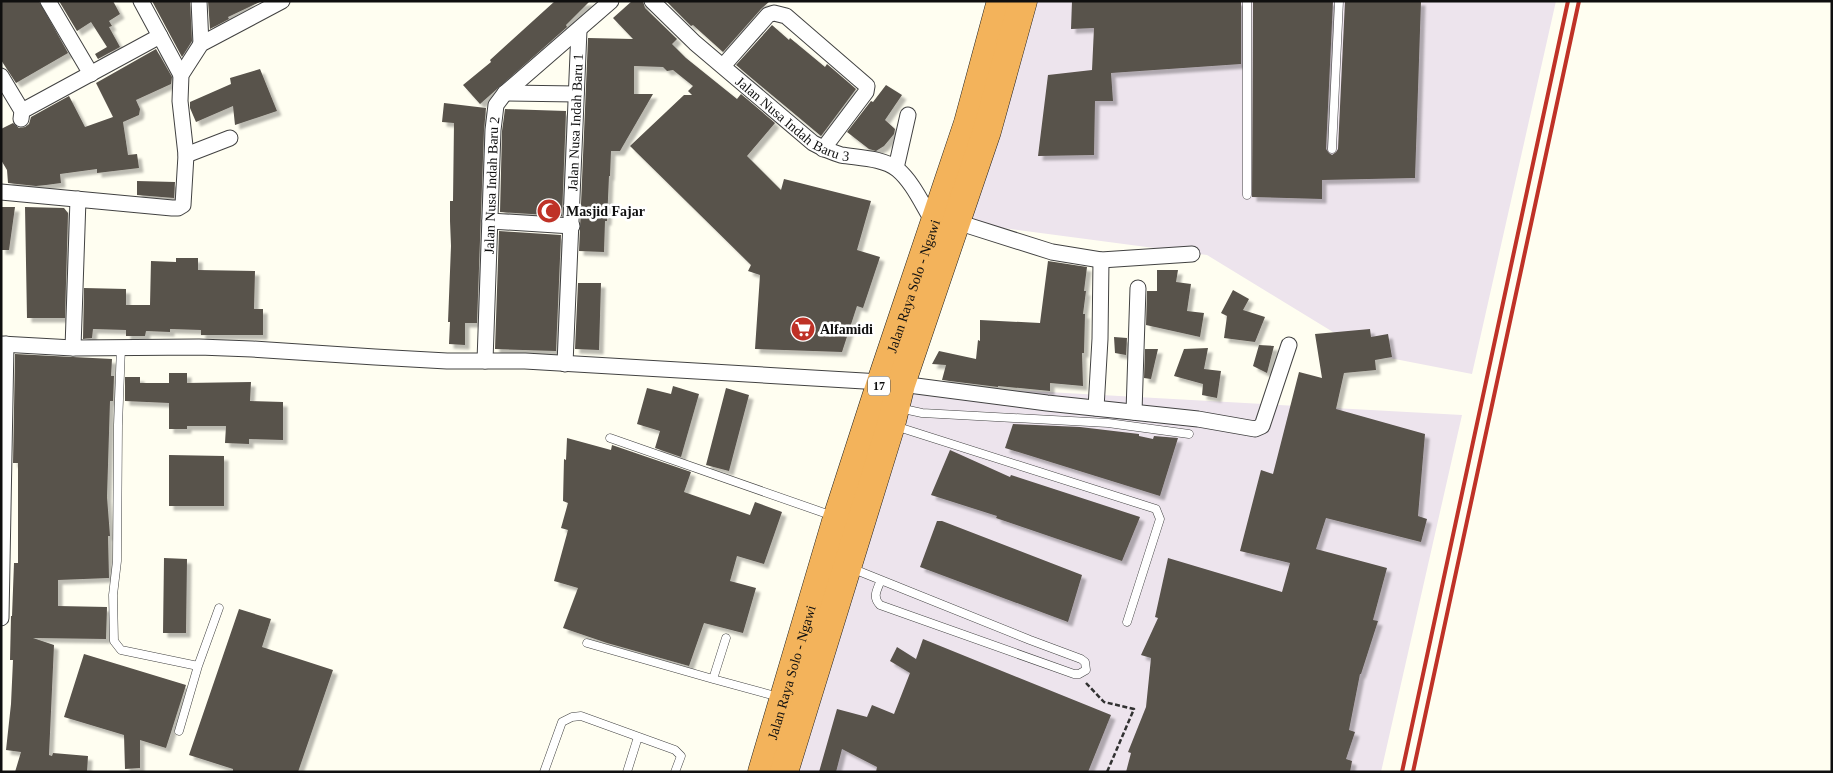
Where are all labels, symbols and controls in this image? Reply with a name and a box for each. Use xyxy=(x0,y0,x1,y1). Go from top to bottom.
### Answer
street label: Jalan Nusa Indah Baru 1 xyxy=(565,53,586,191)
street label: Jalan Nusa Indah Baru 3 xyxy=(733,74,850,164)
street label: Jalan Nusa Indah Baru 2 xyxy=(482,116,503,254)
mosque icon: Masjid Fajar xyxy=(536,198,562,224)
place label: Masjid Fajar xyxy=(566,204,645,219)
street label: Jalan Raya Solo - Ngawi xyxy=(884,218,943,355)
supermarket icon: Alfamidi xyxy=(790,316,816,342)
place label: Alfamidi xyxy=(820,322,873,337)
road number: 17 xyxy=(868,376,890,396)
street label: Jalan Raya Solo - Ngawi xyxy=(765,603,819,741)

